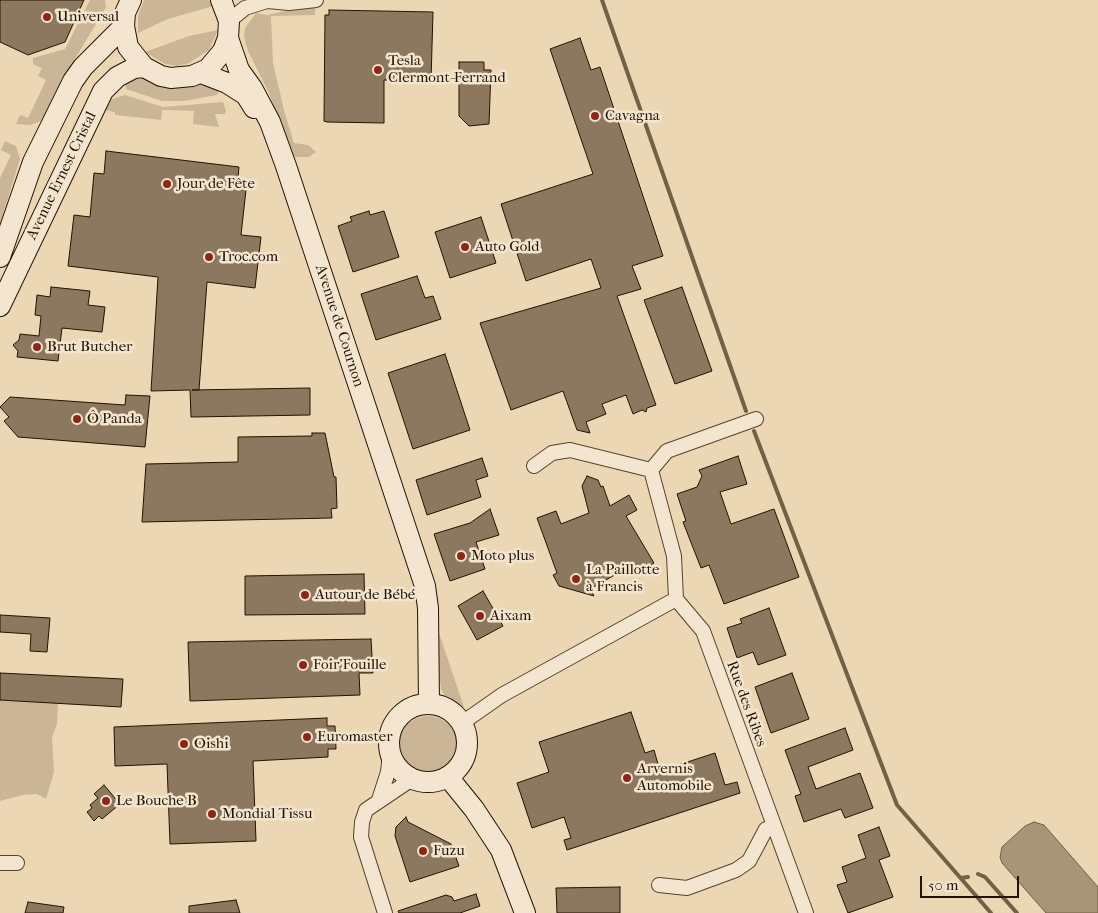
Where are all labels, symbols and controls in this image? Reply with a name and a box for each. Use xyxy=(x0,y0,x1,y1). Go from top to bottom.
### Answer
place label: Universal xyxy=(57,8,119,26)
marker: Universal xyxy=(41,11,53,23)
place label: Tesla Clermont-Ferrand xyxy=(388,52,506,87)
marker: Tesla Clermont-Ferrand xyxy=(372,64,384,76)
place label: Cavagna xyxy=(605,107,660,125)
street label: Avenue Ernest Cristal xyxy=(23,109,101,243)
marker: Cavagna xyxy=(589,110,601,122)
place label: Jour de Fête xyxy=(177,175,255,193)
marker: Jour de Fête xyxy=(161,178,173,190)
place label: Auto Gold xyxy=(475,238,540,256)
marker: Auto Gold xyxy=(459,241,471,253)
place label: Troc.com xyxy=(219,248,278,266)
marker: Troc.com xyxy=(203,251,215,263)
street label: Avenue de Cournon xyxy=(311,262,367,390)
place label: Brut Butcher xyxy=(47,338,132,356)
marker: Brut Butcher xyxy=(31,341,43,353)
place label: Ô Panda xyxy=(87,410,142,428)
marker: Ô Panda xyxy=(71,413,83,425)
place label: Moto plus xyxy=(471,547,534,565)
marker: Moto plus xyxy=(455,550,467,562)
place label: La Paillotte à Francis xyxy=(586,561,659,596)
marker: La Paillotte à Francis xyxy=(570,573,582,585)
place label: Autour de Bébé xyxy=(315,586,415,604)
marker: Autour de Bébé xyxy=(299,589,311,601)
place label: Aixam xyxy=(490,607,531,625)
marker: Aixam xyxy=(474,610,486,622)
place label: Foir'Fouille xyxy=(313,656,386,674)
marker: Foir'Fouille xyxy=(297,659,309,671)
street label: Rue des Ribes xyxy=(722,659,770,749)
place label: Euromaster xyxy=(317,728,393,746)
marker: Euromaster xyxy=(301,731,313,743)
place label: Oishi xyxy=(194,735,229,753)
marker: Oishi xyxy=(178,738,190,750)
place label: Arvernis Automobile xyxy=(637,760,712,795)
marker: Arvernis Automobile xyxy=(621,772,633,784)
place label: Le Bouche B xyxy=(116,792,197,810)
marker: Le Bouche B xyxy=(100,795,112,807)
place label: Mondial Tissu xyxy=(222,805,312,823)
marker: Mondial Tissu xyxy=(206,808,218,820)
place label: Fuzu xyxy=(433,842,465,860)
marker: Fuzu xyxy=(417,845,429,857)
scale bar xyxy=(923,866,1022,898)
text: 50 m xyxy=(928,876,958,894)

